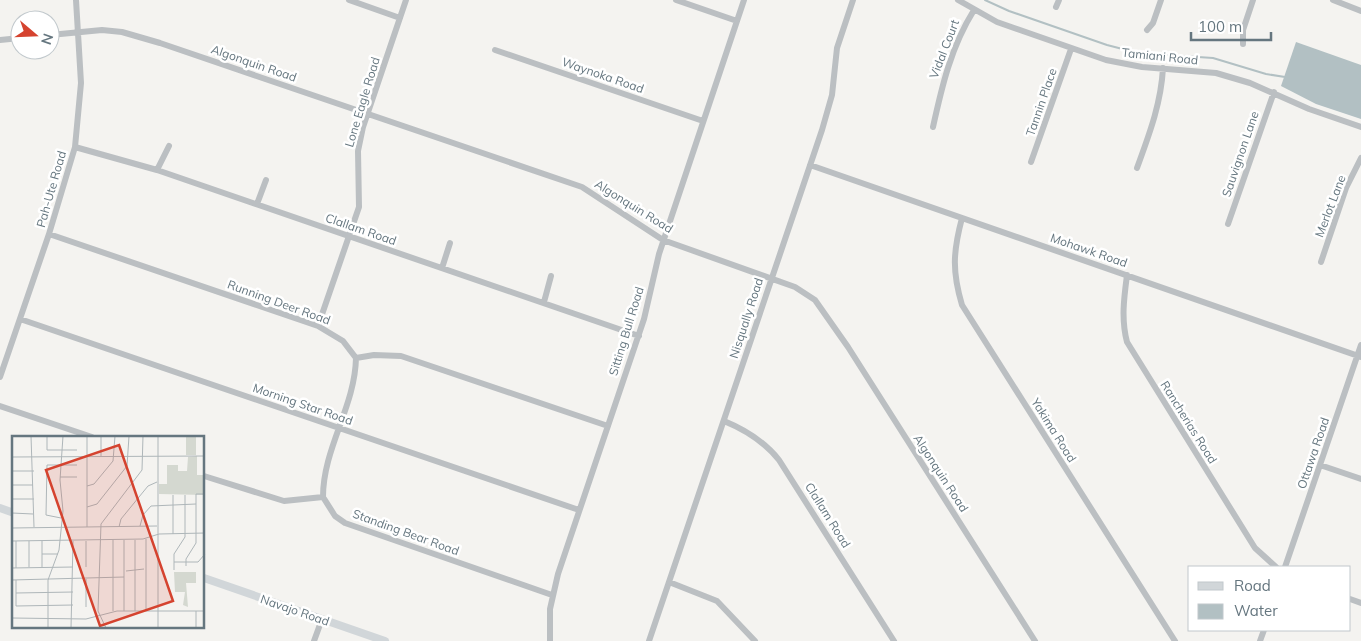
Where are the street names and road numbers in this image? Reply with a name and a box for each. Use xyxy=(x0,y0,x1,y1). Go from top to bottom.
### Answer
street label: Vidal Court xyxy=(926,17,962,81)
street label: Algonquin Road xyxy=(209,41,299,85)
street label: Tamiani Road xyxy=(1121,45,1199,67)
street label: Waynoka Road xyxy=(560,54,646,96)
street label: Lone Eagle Road xyxy=(341,55,383,149)
street label: Tannin Place xyxy=(1022,66,1060,138)
street label: Sauvignon Lane xyxy=(1218,109,1262,199)
street label: Pah-Ute Road xyxy=(33,149,69,229)
street label: Merlot Lane xyxy=(1311,173,1349,239)
street label: Algonquin Road xyxy=(592,176,676,236)
street label: Clallam Road xyxy=(323,210,399,248)
street label: Mohawk Road xyxy=(1049,230,1129,270)
street label: Running Deer Road xyxy=(225,276,333,328)
street label: Nisqually Road xyxy=(726,276,766,360)
street label: Sitting Bull Road xyxy=(605,285,647,377)
street label: Rancherias Road xyxy=(1157,378,1221,466)
street label: Morning Star Road xyxy=(251,380,355,428)
street label: Yakima Road xyxy=(1028,394,1080,465)
street label: Ottawa Road xyxy=(1294,415,1332,491)
street label: Algonquin Road xyxy=(910,431,972,515)
street label: Clallam Road xyxy=(802,480,854,550)
street label: Standing Bear Road xyxy=(351,506,461,558)
street label: Navajo Road xyxy=(259,591,331,629)

